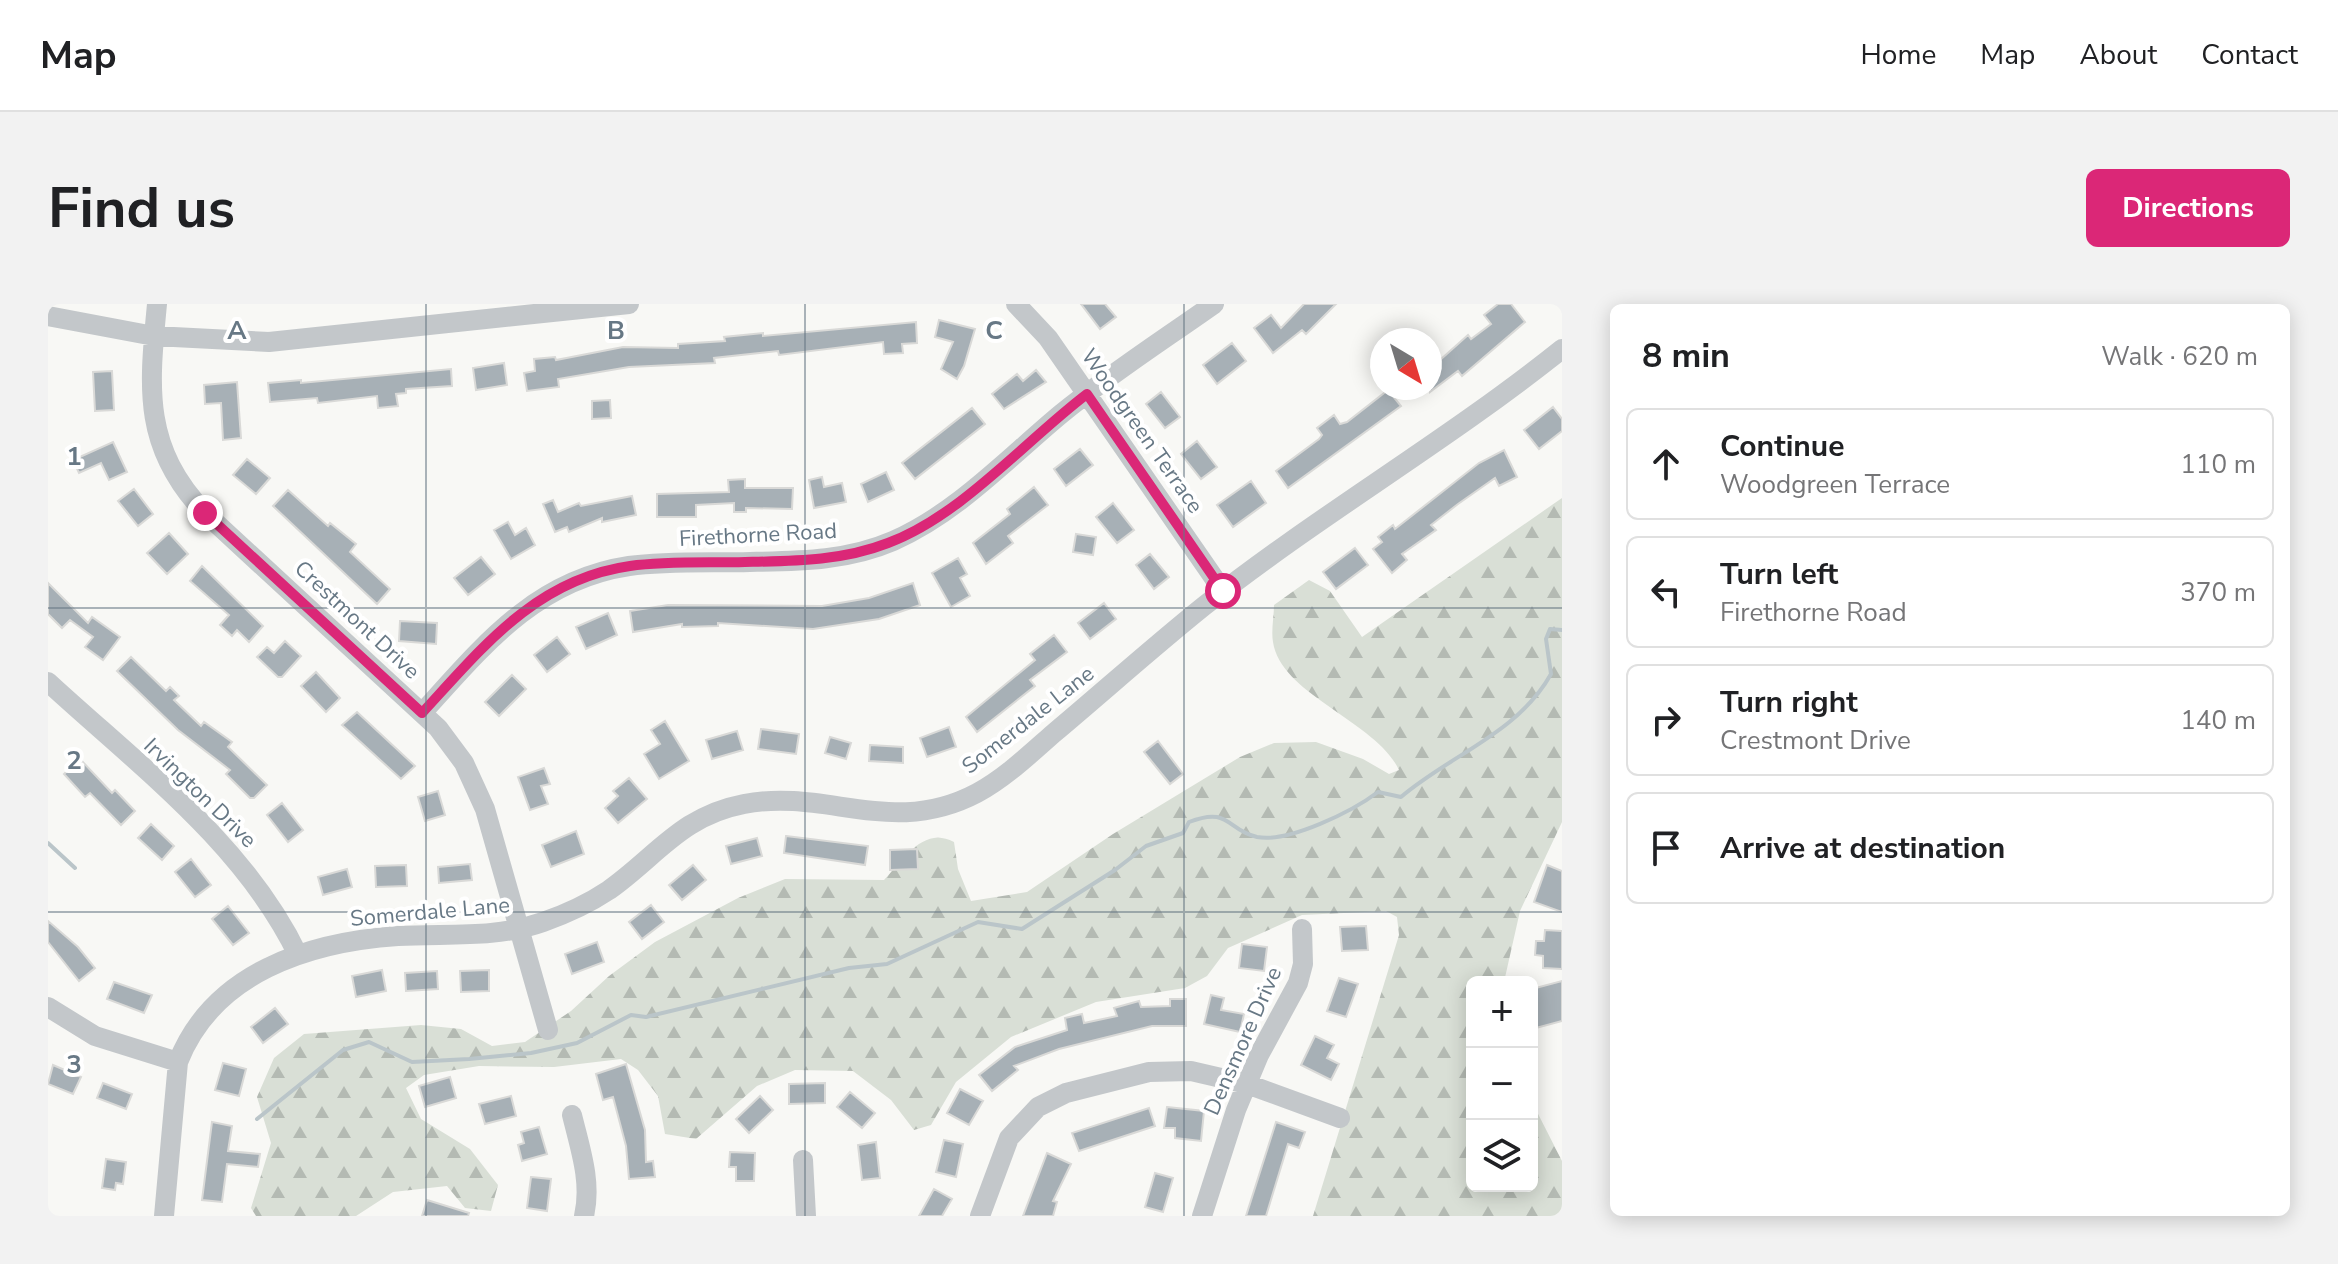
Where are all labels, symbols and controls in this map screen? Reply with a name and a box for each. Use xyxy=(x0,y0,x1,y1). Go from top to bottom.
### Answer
text: Map xyxy=(40,30,117,81)
text: Home xyxy=(1861,36,1936,74)
text: Map xyxy=(1980,36,2035,74)
text: About xyxy=(2079,36,2157,74)
text: Contact xyxy=(2201,36,2298,74)
button: Directions xyxy=(2086,169,2290,247)
text: Find us xyxy=(48,170,235,247)
text: A xyxy=(227,313,247,348)
text: B xyxy=(607,313,625,348)
text: C xyxy=(985,313,1003,348)
north arrow xyxy=(1370,328,1442,400)
text: 8 min xyxy=(1642,333,1730,379)
text: Walk · 620 m xyxy=(2101,339,2258,374)
street label: Woodgreen Terrace xyxy=(1074,343,1210,519)
text: Continue xyxy=(1720,426,1845,467)
text: 1 xyxy=(66,439,82,474)
icon: ahead xyxy=(1644,442,1688,486)
text: 110 m xyxy=(2180,447,2256,482)
text: Woodgreen Terrace xyxy=(1720,467,1950,502)
route end xyxy=(187,495,223,531)
street label: Firethorne Road xyxy=(678,516,838,554)
street label: Crestmont Drive xyxy=(288,554,426,686)
text: Turn left xyxy=(1720,554,1838,595)
icon: left xyxy=(1644,570,1688,614)
route start xyxy=(1205,573,1241,609)
text: 370 m xyxy=(2180,575,2256,610)
text: Firethorne Road xyxy=(1720,595,1907,630)
street label: Somerdale Lane xyxy=(956,659,1100,781)
text: Turn right xyxy=(1720,682,1858,723)
icon: right xyxy=(1644,698,1688,742)
text: 140 m xyxy=(2180,703,2256,738)
text: Crestmont Drive xyxy=(1720,723,1911,758)
street label: Irvington Drive xyxy=(137,731,263,855)
text: 2 xyxy=(66,743,82,778)
icon: arrive xyxy=(1644,826,1688,870)
text: Arrive at destination xyxy=(1720,828,2005,869)
street label: Somerdale Lane xyxy=(349,890,511,934)
street label: Densmore Drive xyxy=(1197,962,1289,1120)
map controls xyxy=(1466,976,1538,1192)
button: + xyxy=(1466,976,1538,1048)
text: 3 xyxy=(66,1047,82,1082)
button: − xyxy=(1466,1048,1538,1120)
button: layers xyxy=(1466,1120,1538,1192)

